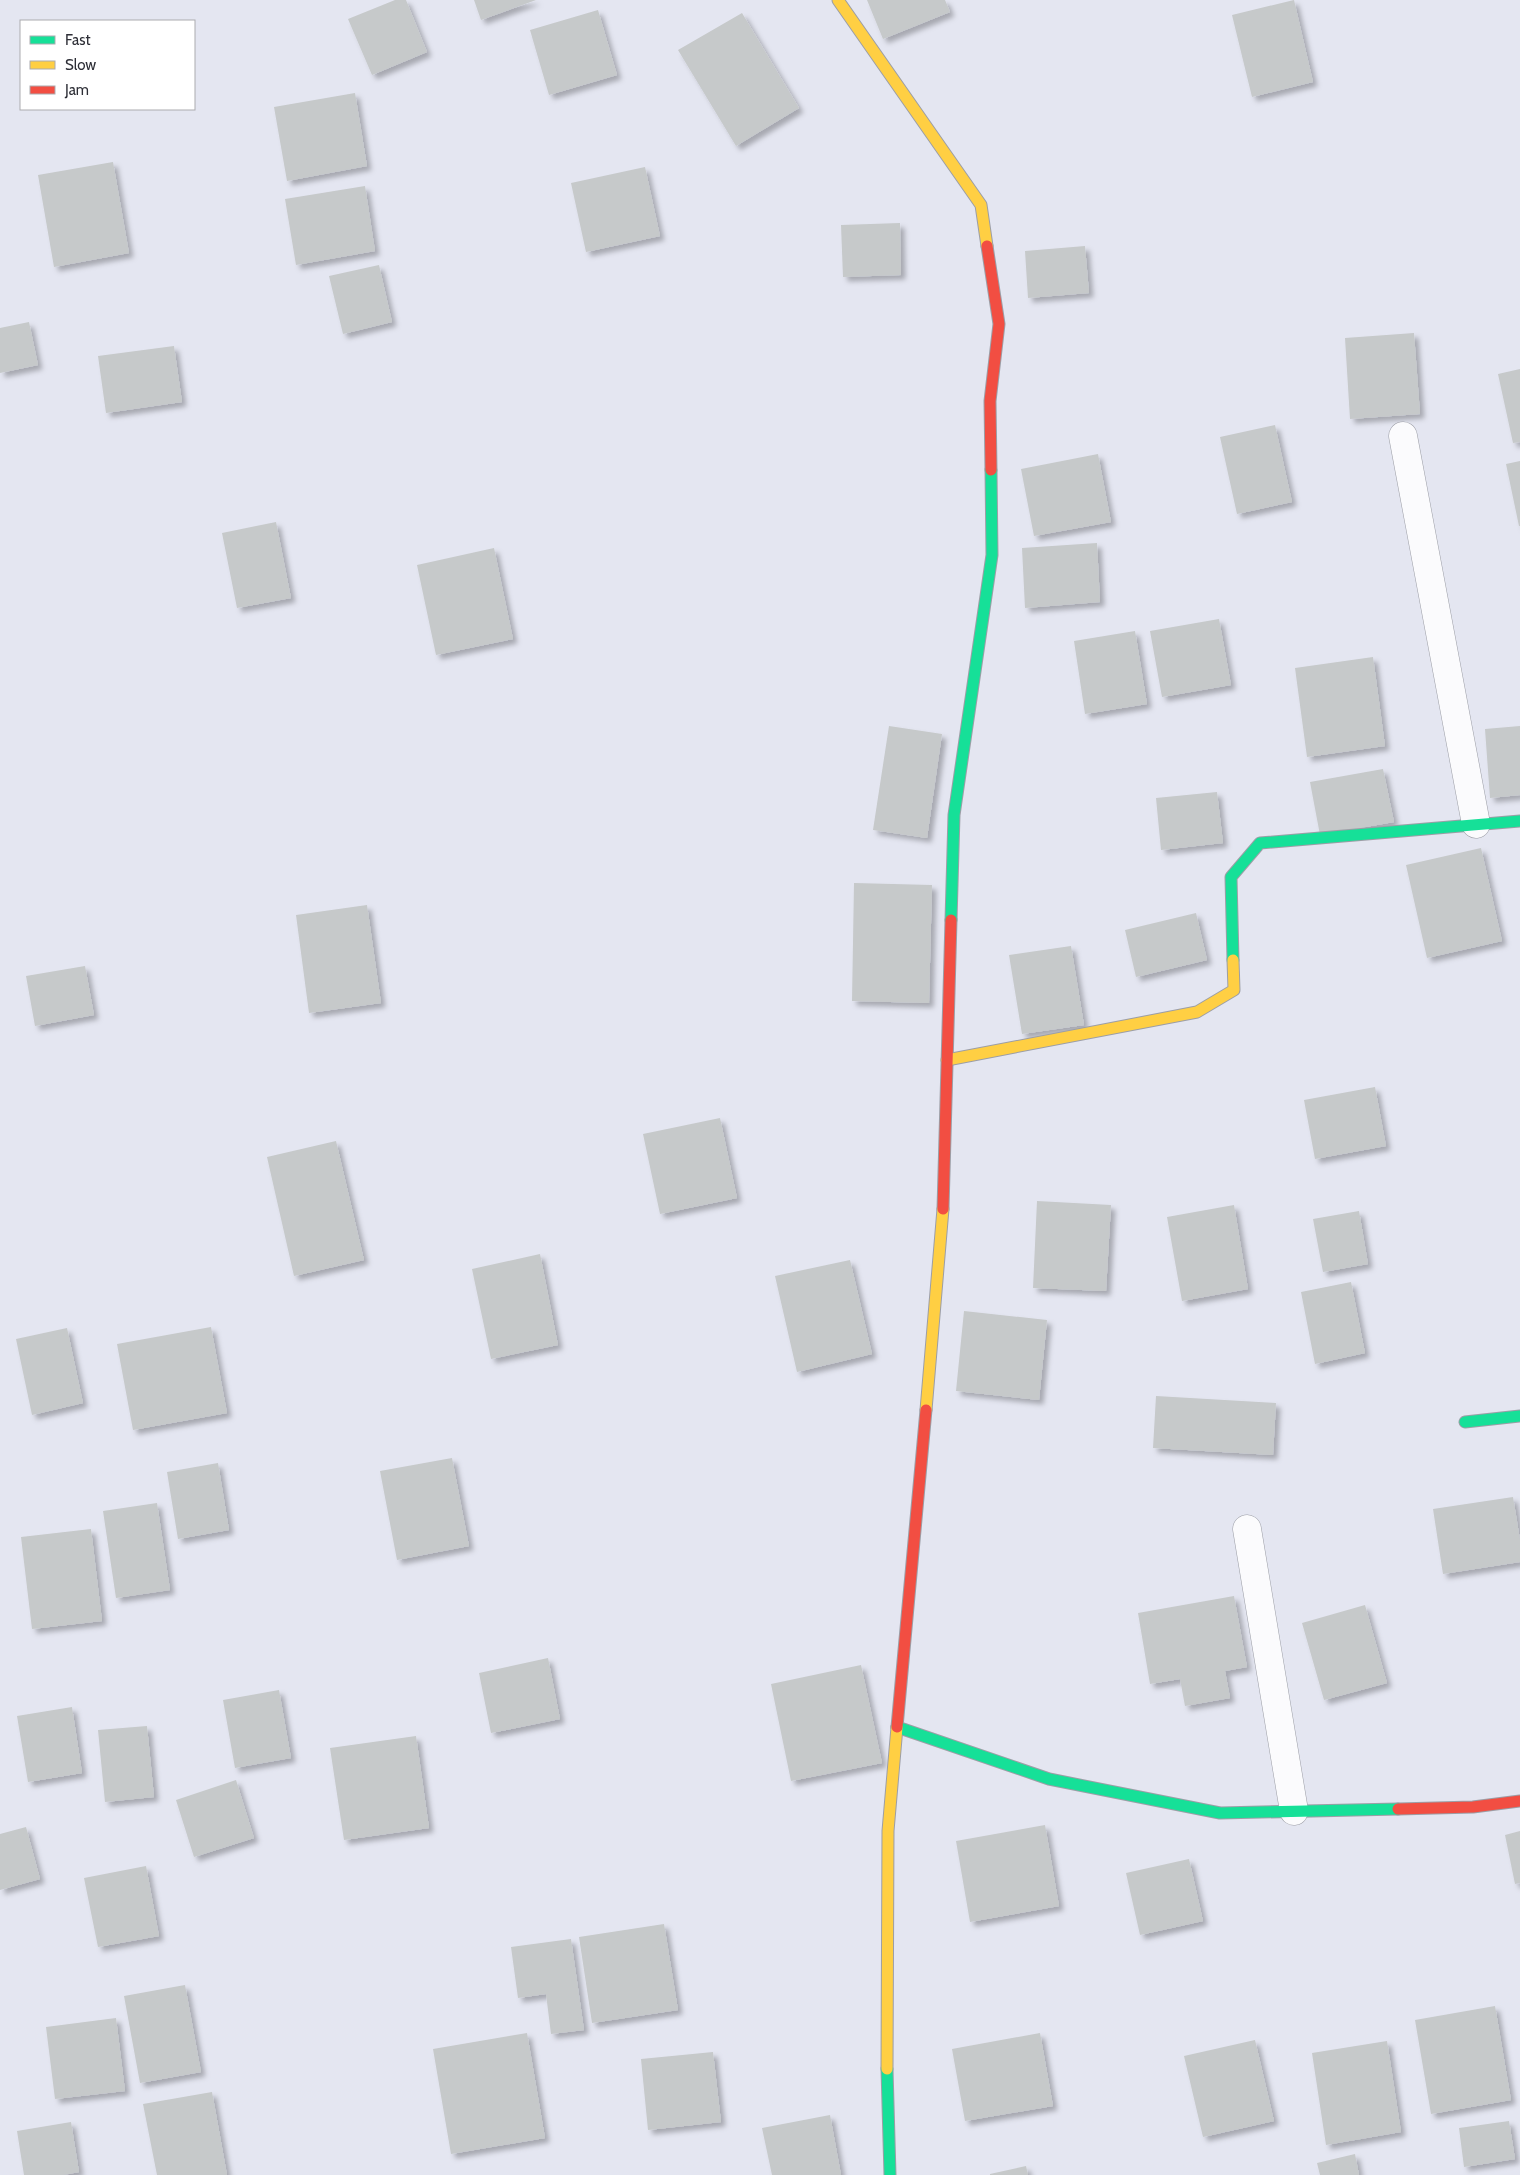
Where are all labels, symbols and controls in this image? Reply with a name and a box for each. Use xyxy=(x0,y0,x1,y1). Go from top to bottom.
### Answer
legend xyxy=(20,20,195,110)
text: Fast xyxy=(65,31,90,49)
text: Slow xyxy=(65,56,96,74)
text: Jam xyxy=(64,81,89,99)

